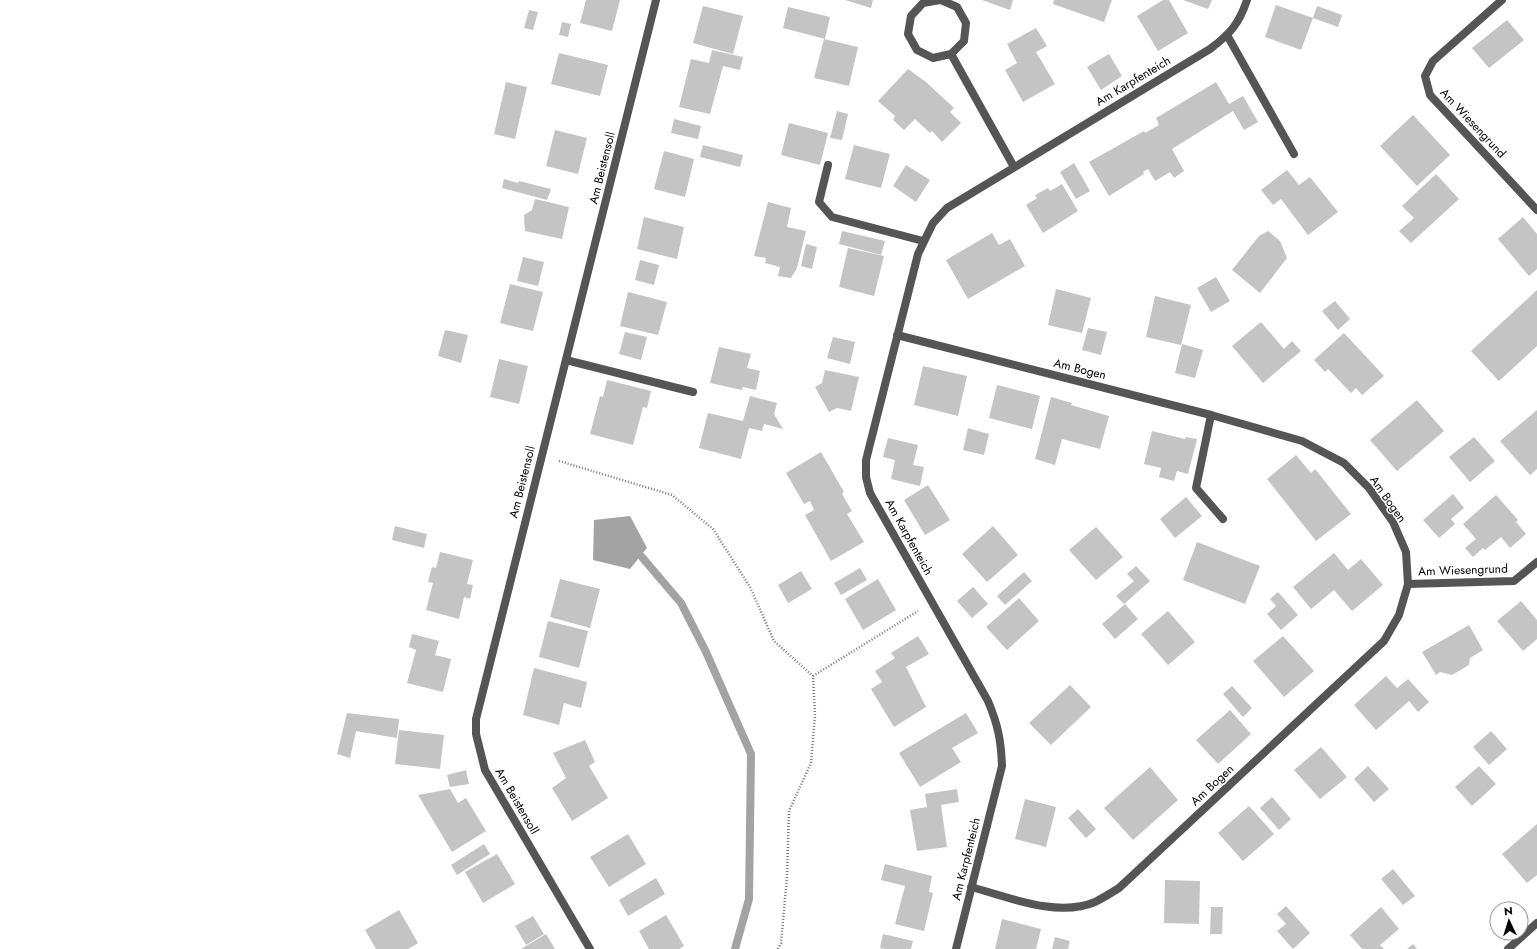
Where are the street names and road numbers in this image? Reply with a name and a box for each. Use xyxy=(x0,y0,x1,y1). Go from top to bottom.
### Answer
street label: Am Karpfenteich xyxy=(1092,52,1174,110)
street label: Am Wiesengrund xyxy=(1436,84,1510,162)
street label: Am Beistensoll xyxy=(584,130,620,206)
street label: Am Bogen xyxy=(1052,354,1108,384)
street label: Am Beistensoll xyxy=(504,444,540,520)
street label: Am Bogen xyxy=(1365,472,1411,526)
street label: Am Karpfenteich xyxy=(881,496,937,578)
street label: Am Wiesengrund xyxy=(1418,559,1508,581)
street label: Am Bogen xyxy=(1186,760,1238,810)
street label: Am Beistensoll xyxy=(491,764,543,838)
street label: Am Karpfenteich xyxy=(947,816,985,902)

